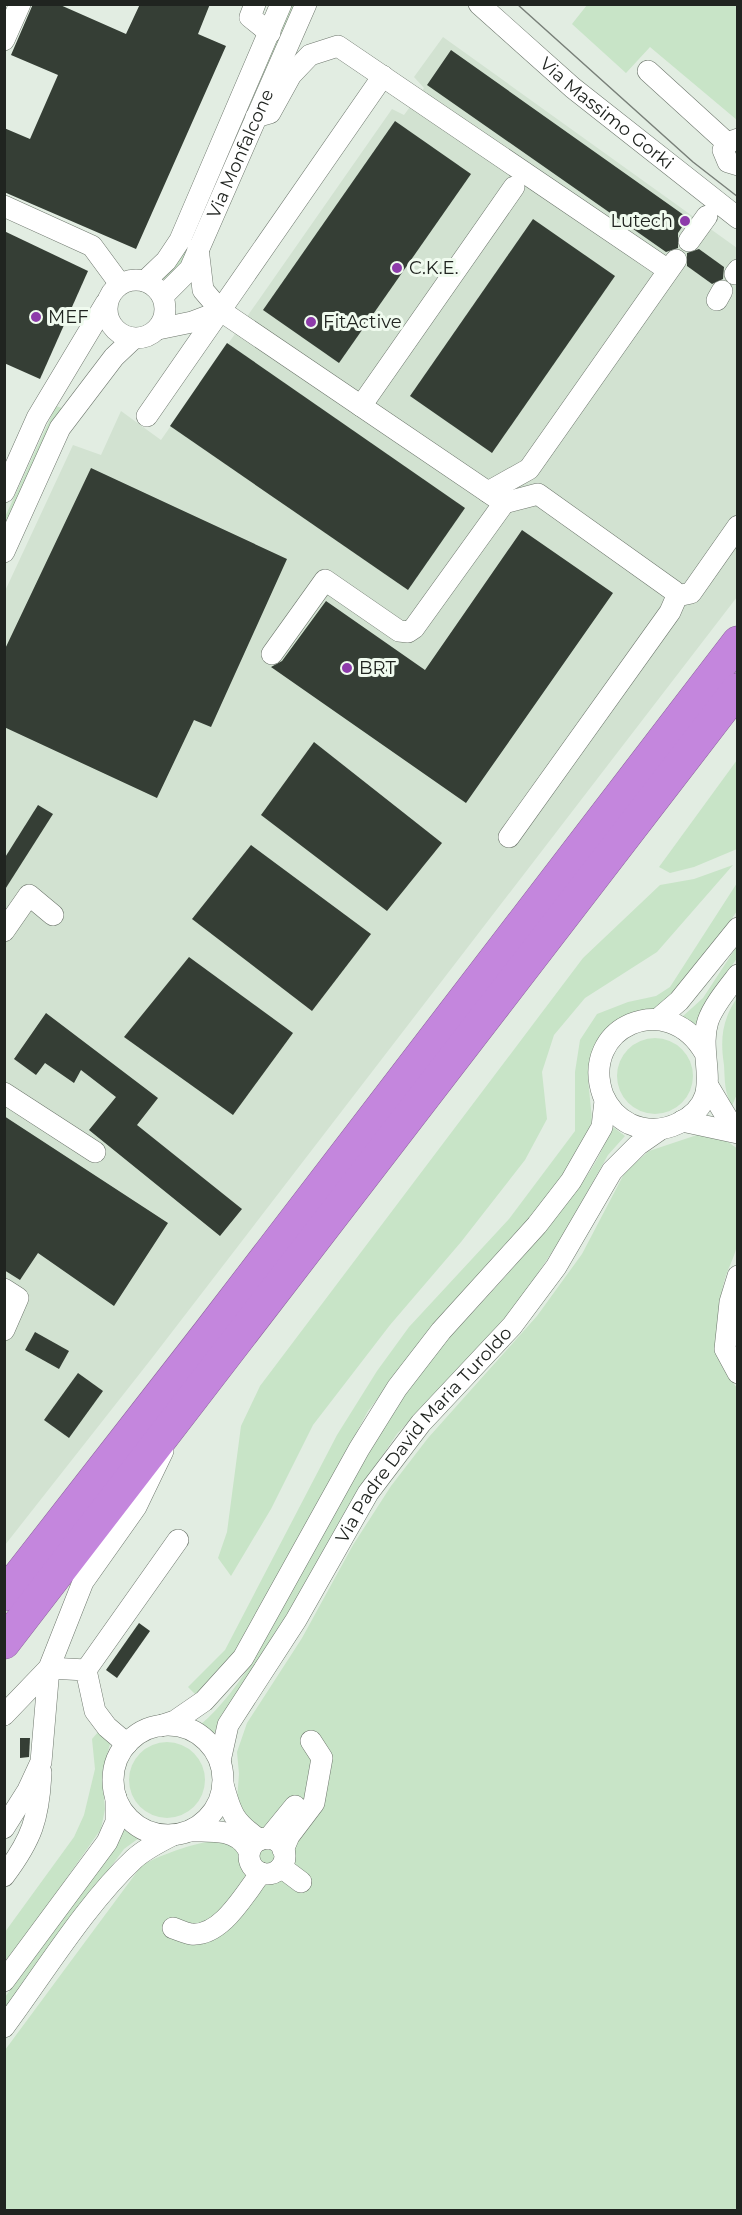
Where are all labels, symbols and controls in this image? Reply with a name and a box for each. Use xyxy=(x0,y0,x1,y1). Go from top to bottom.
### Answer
street label: Via Massimo Gorki xyxy=(535,53,678,174)
street label: Via Monfalcone xyxy=(203,86,278,222)
place label: Lutech xyxy=(610,210,673,232)
marker: Lutech xyxy=(678,214,692,228)
place label: C.K.E. xyxy=(409,257,458,279)
marker: C.K.E. xyxy=(390,261,404,275)
place label: MEF xyxy=(48,306,89,328)
marker: MEF xyxy=(29,310,43,324)
place label: FitActive xyxy=(323,311,402,333)
marker: FitActive xyxy=(304,315,318,329)
place label: BRT xyxy=(359,657,396,679)
marker: BRT xyxy=(340,661,354,675)
street label: Via Padre David Maria Turoldo xyxy=(331,1322,517,1547)

